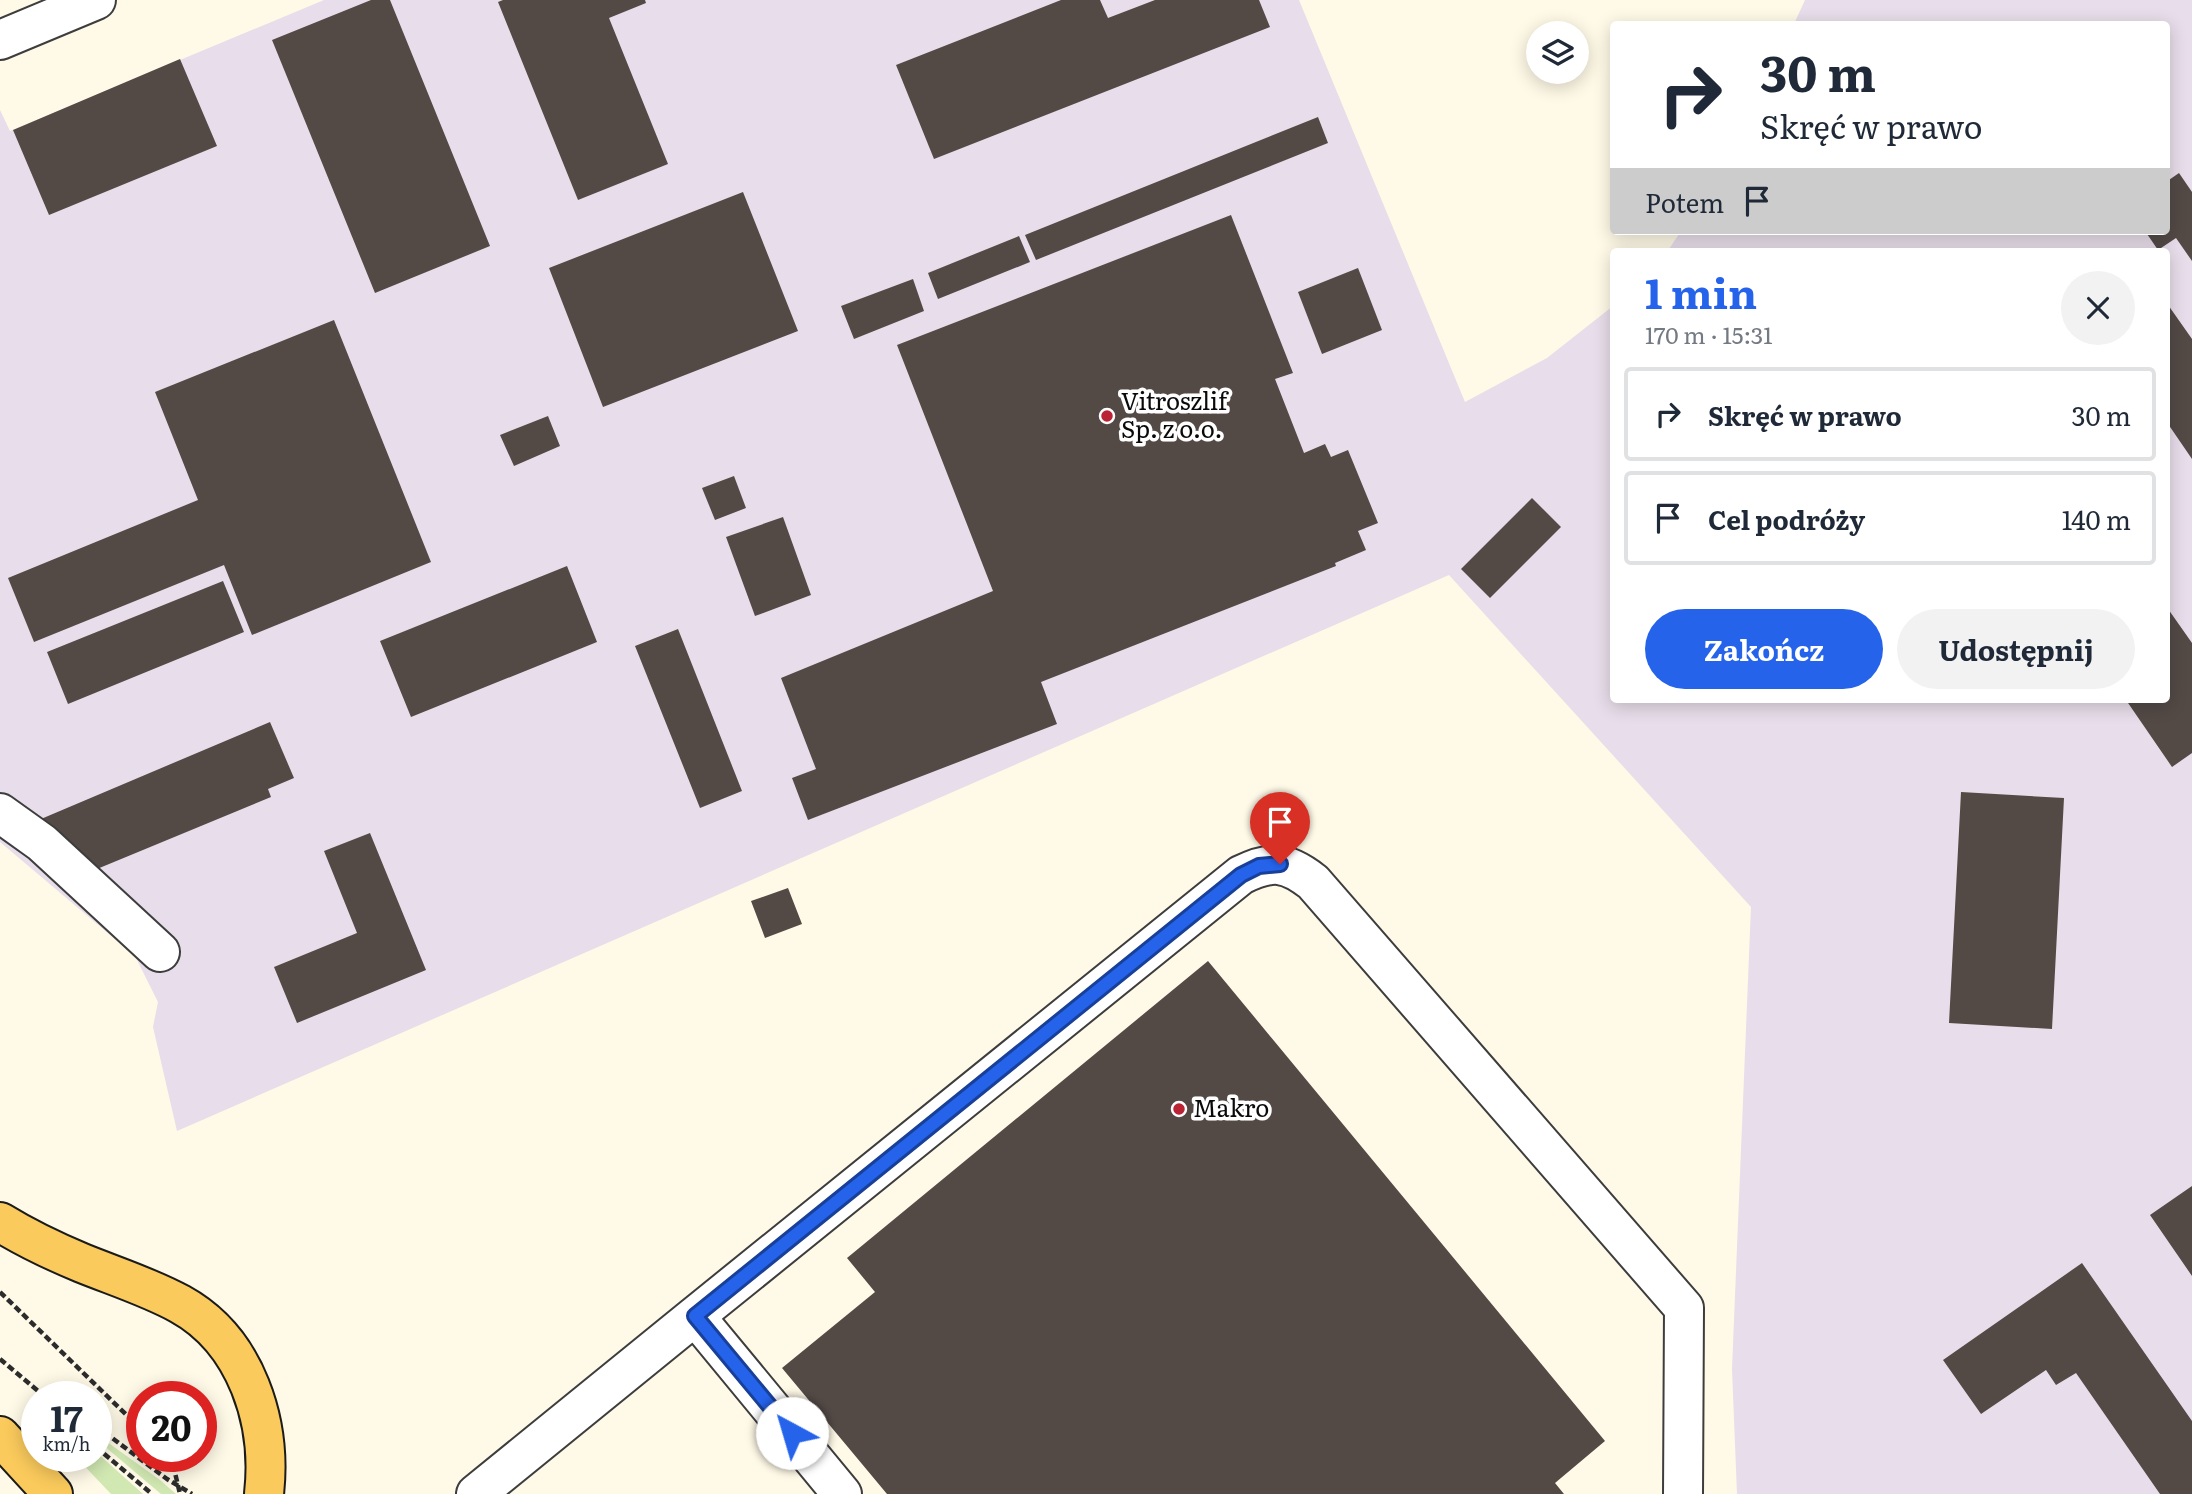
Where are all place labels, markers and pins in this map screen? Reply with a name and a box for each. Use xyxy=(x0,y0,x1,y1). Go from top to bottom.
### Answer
place label: Vitroszlif Sp. z o.o. xyxy=(1121,382,1229,445)
marker: Vitroszlif Sp. z o.o. xyxy=(1099,408,1115,424)
pin xyxy=(1250,792,1310,864)
place label: Makro xyxy=(1193,1089,1269,1124)
marker: Makro xyxy=(1171,1101,1187,1117)

